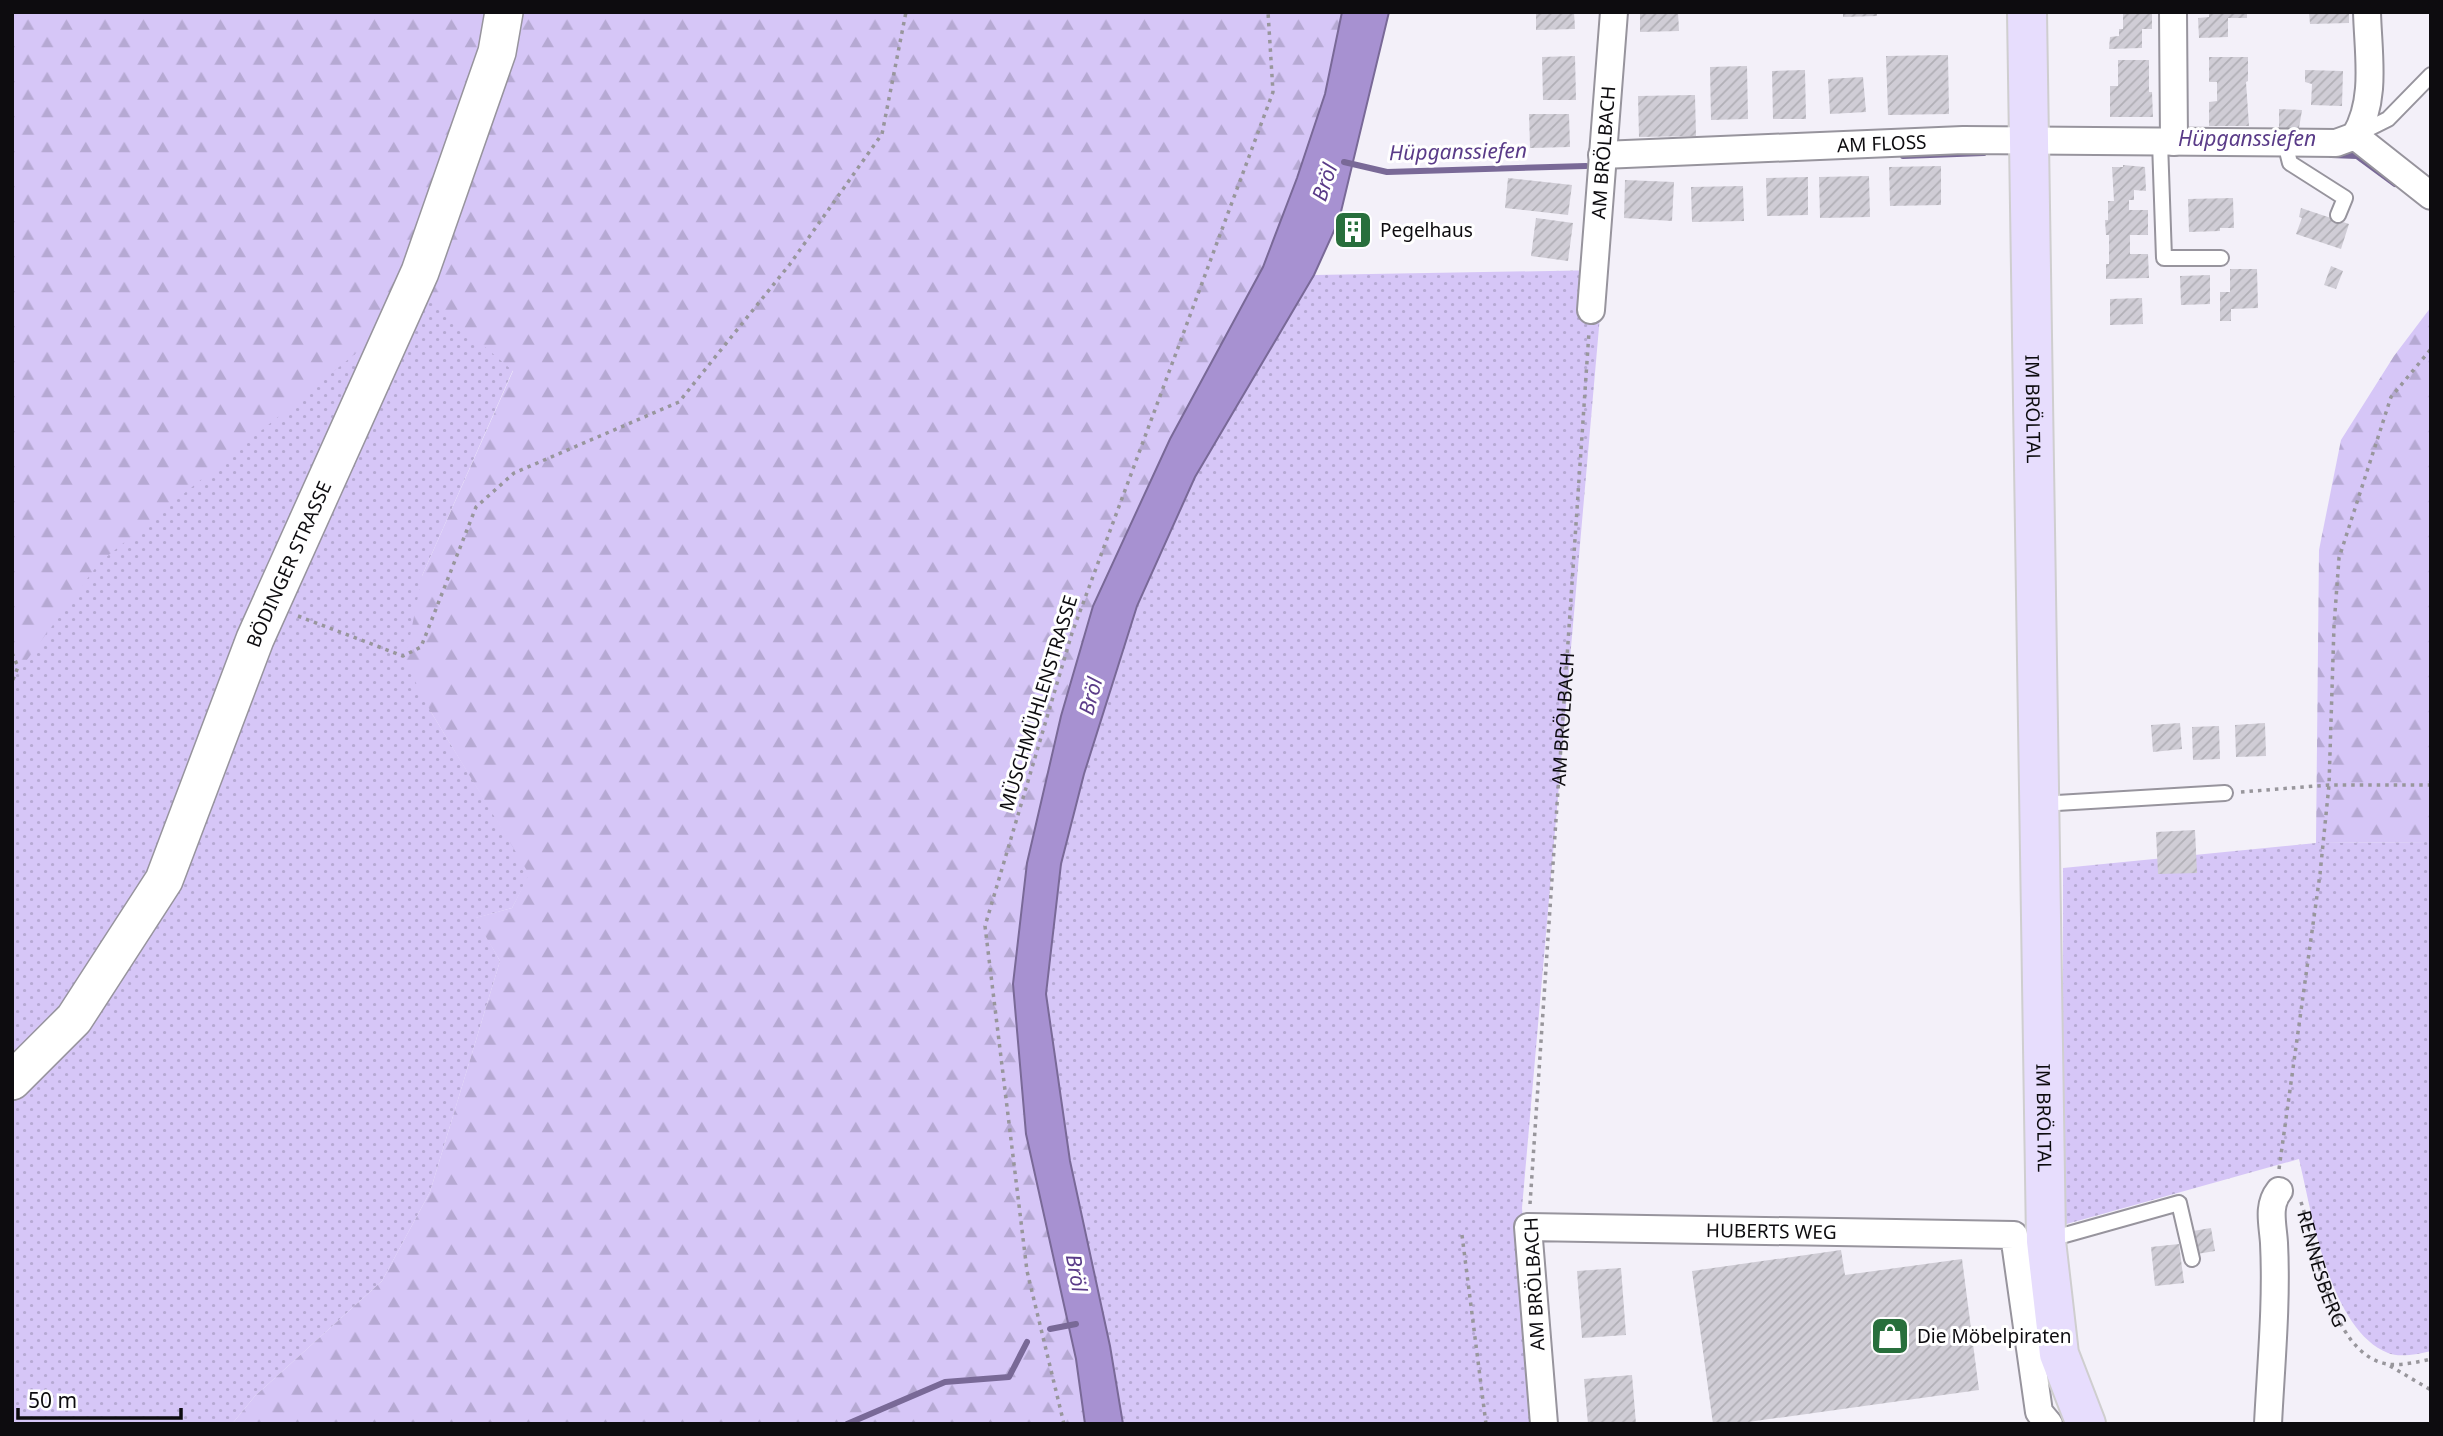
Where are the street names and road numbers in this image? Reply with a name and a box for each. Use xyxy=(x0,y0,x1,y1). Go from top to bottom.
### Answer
street label: AM BRÖLBACH xyxy=(1585,85,1621,220)
street label: AM FLOSS xyxy=(1836,129,1927,158)
street label: IM BRÖLTAL xyxy=(2019,354,2047,463)
street label: BÖDINGER STRASSE xyxy=(240,477,337,651)
street label: MÜSCHMÜHLENSTRASSE xyxy=(993,592,1083,814)
street label: AM BRÖLBACH xyxy=(1545,652,1580,787)
street label: IM BRÖLTAL xyxy=(2030,1063,2058,1172)
street label: RENNESBERG xyxy=(2291,1207,2353,1332)
street label: AM BRÖLBACH xyxy=(1518,1217,1550,1351)
street label: HUBERTS WEG xyxy=(1706,1217,1837,1245)

